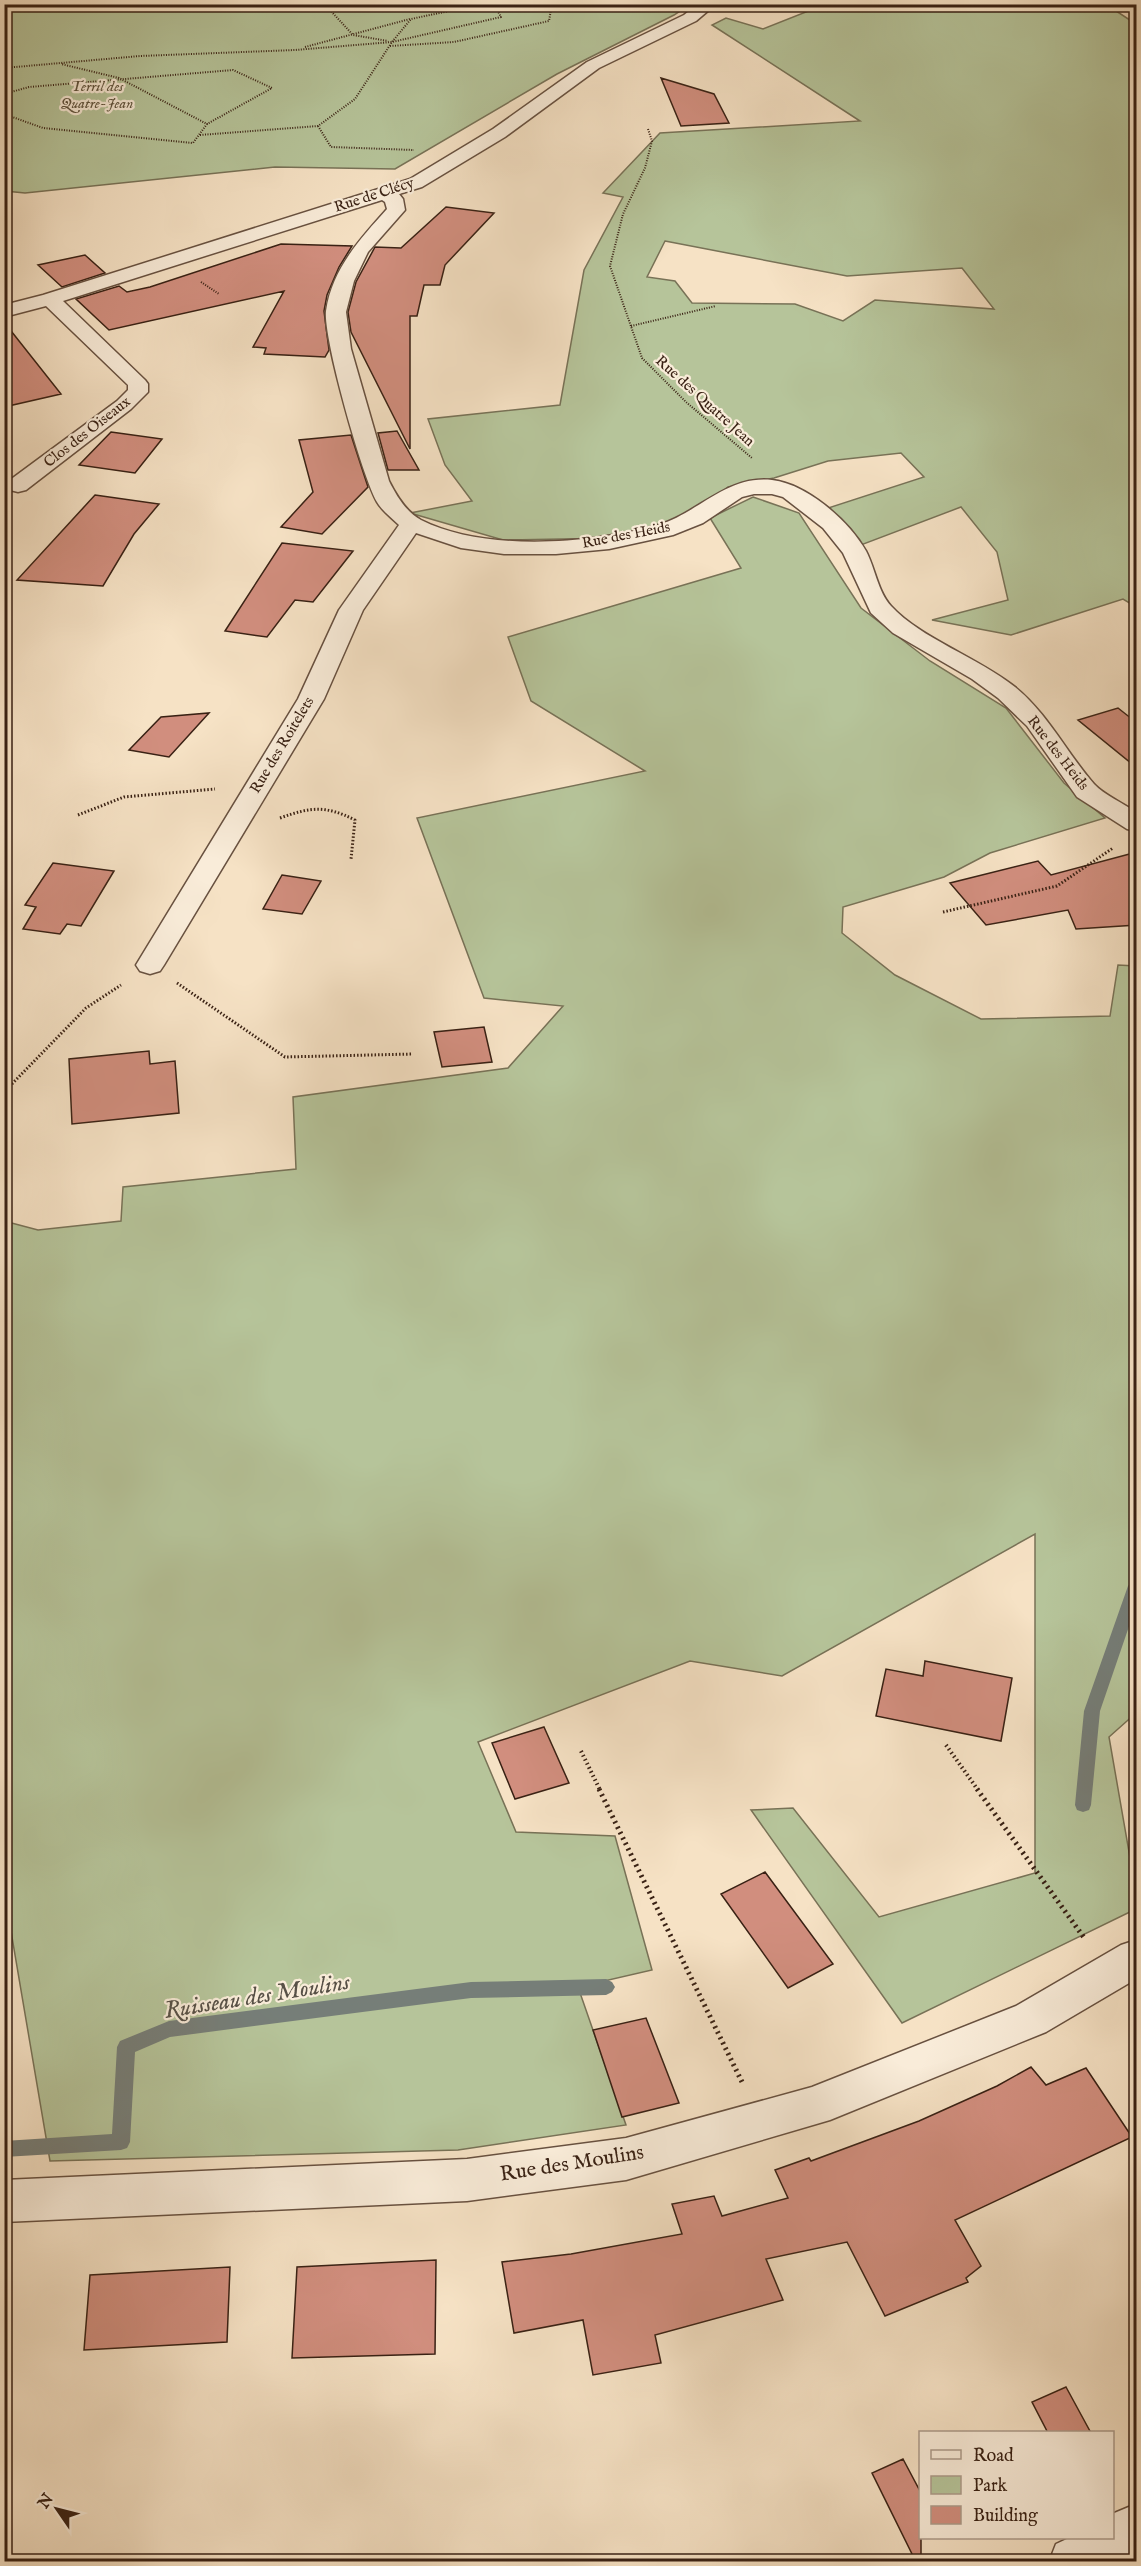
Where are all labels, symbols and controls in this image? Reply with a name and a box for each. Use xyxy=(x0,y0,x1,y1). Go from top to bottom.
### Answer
park label: Terril des Quatre-Jean xyxy=(61,77,133,113)
street label: Rue de Clécy xyxy=(332,173,417,217)
street label: Rue des Quatre Jean xyxy=(651,351,759,451)
street label: Clos des Oiseaux xyxy=(40,392,135,472)
street label: Rue des Heids xyxy=(580,517,672,553)
street label: Rue des Roitelets xyxy=(246,693,318,797)
street label: Rue des Heids xyxy=(1023,712,1093,794)
water label: Ruisseau des Moulins xyxy=(162,1967,353,2027)
street label: Rue des Moulins xyxy=(498,2139,646,2189)
legend xyxy=(919,2431,1114,2539)
text: Road xyxy=(973,2445,1014,2468)
text: Park xyxy=(973,2475,1008,2498)
north arrow xyxy=(27,2479,87,2539)
text: N xyxy=(34,2490,59,2514)
text: Building xyxy=(973,2505,1038,2528)

